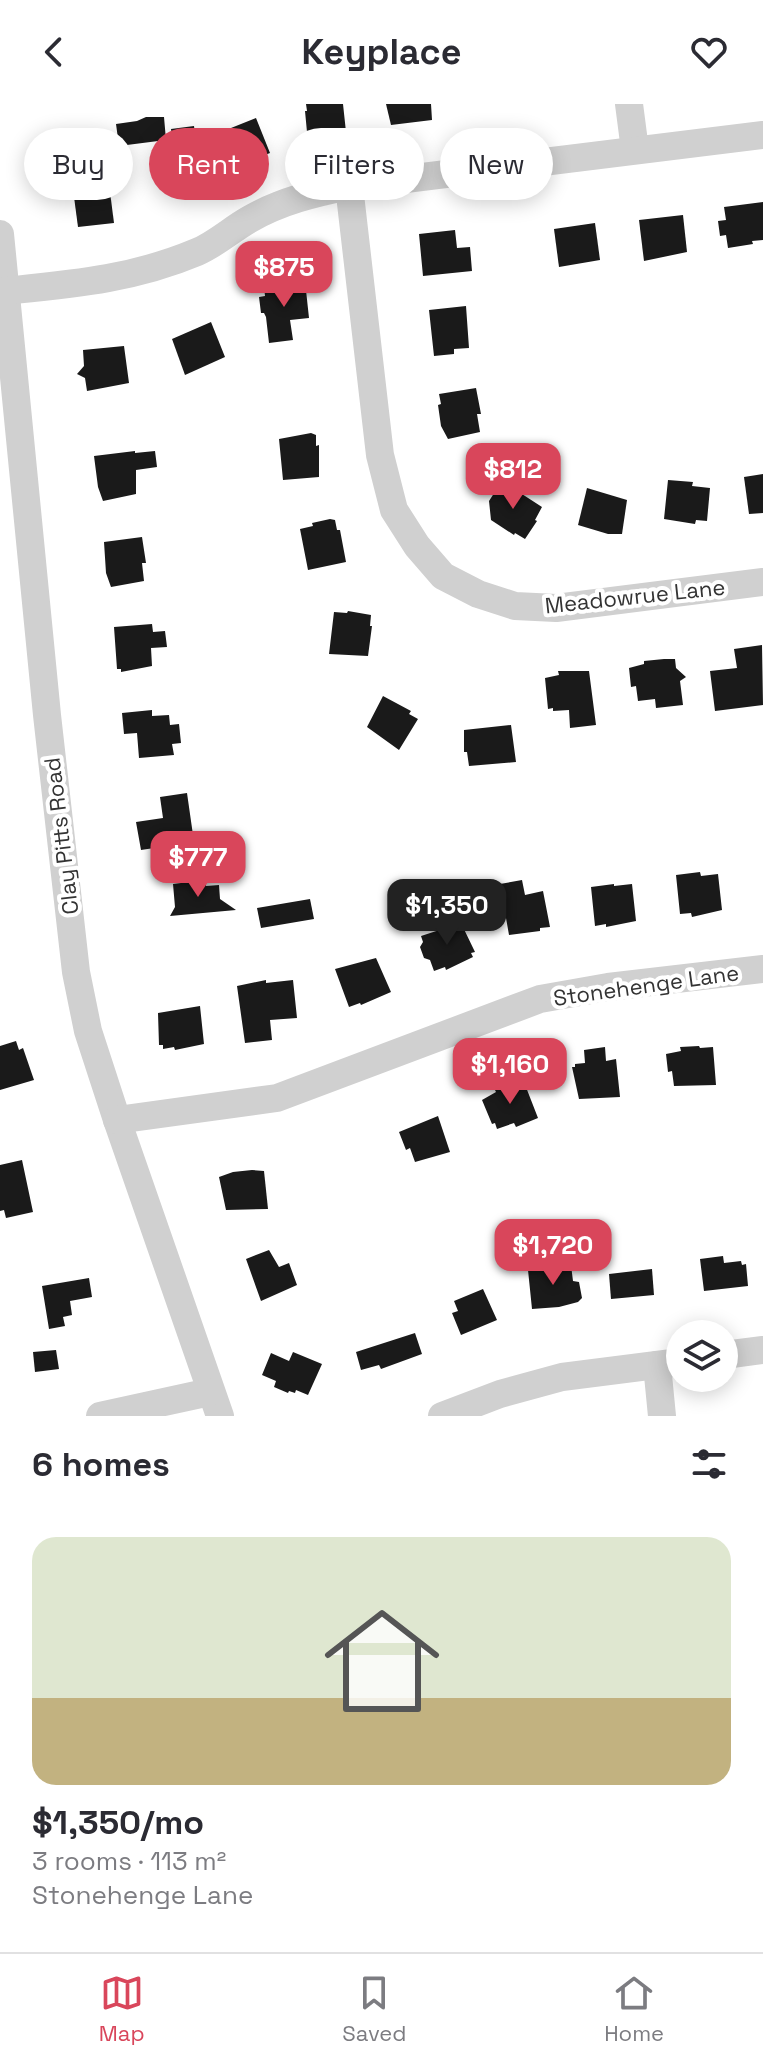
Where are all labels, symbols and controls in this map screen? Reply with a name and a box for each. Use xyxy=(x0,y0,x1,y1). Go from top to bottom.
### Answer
text: Keyplace xyxy=(302,29,461,75)
icon: back xyxy=(32,30,76,74)
icon: heart xyxy=(687,30,731,74)
chip: Buy xyxy=(24,128,133,200)
chip: Rent xyxy=(149,128,269,200)
chip: Filters xyxy=(285,128,424,200)
chip: New xyxy=(440,128,553,200)
pin: $875 xyxy=(237,241,331,309)
text: $875 xyxy=(253,250,315,284)
pin: $812 xyxy=(466,443,560,511)
text: $812 xyxy=(484,452,542,486)
street label: Meadowrue Lane xyxy=(543,573,727,619)
street label: Clay Pitts Road xyxy=(37,756,85,916)
pin: $777 xyxy=(151,831,245,899)
text: $777 xyxy=(169,840,227,874)
pin: $1,350 xyxy=(382,879,512,947)
text: $1,350 xyxy=(405,888,489,922)
street label: Stonehenge Lane xyxy=(551,958,741,1012)
pin: $1,160 xyxy=(445,1038,575,1106)
text: $1,160 xyxy=(471,1047,549,1081)
pin: $1,720 xyxy=(488,1219,618,1287)
text: $1,720 xyxy=(513,1228,593,1262)
map controls xyxy=(666,1320,738,1392)
button: layers xyxy=(666,1320,738,1392)
icon: filters xyxy=(687,1442,731,1486)
text: 6 homes xyxy=(32,1443,170,1486)
icon: home xyxy=(310,1589,454,1733)
text: $1,350/mo xyxy=(32,1801,204,1844)
text: 3 rooms · 113 m² xyxy=(32,1844,226,1878)
text: Stonehenge Lane xyxy=(32,1878,253,1912)
tab: Map xyxy=(99,1971,145,2047)
tab: Saved xyxy=(342,1971,407,2047)
tab: Home xyxy=(604,1971,664,2047)

